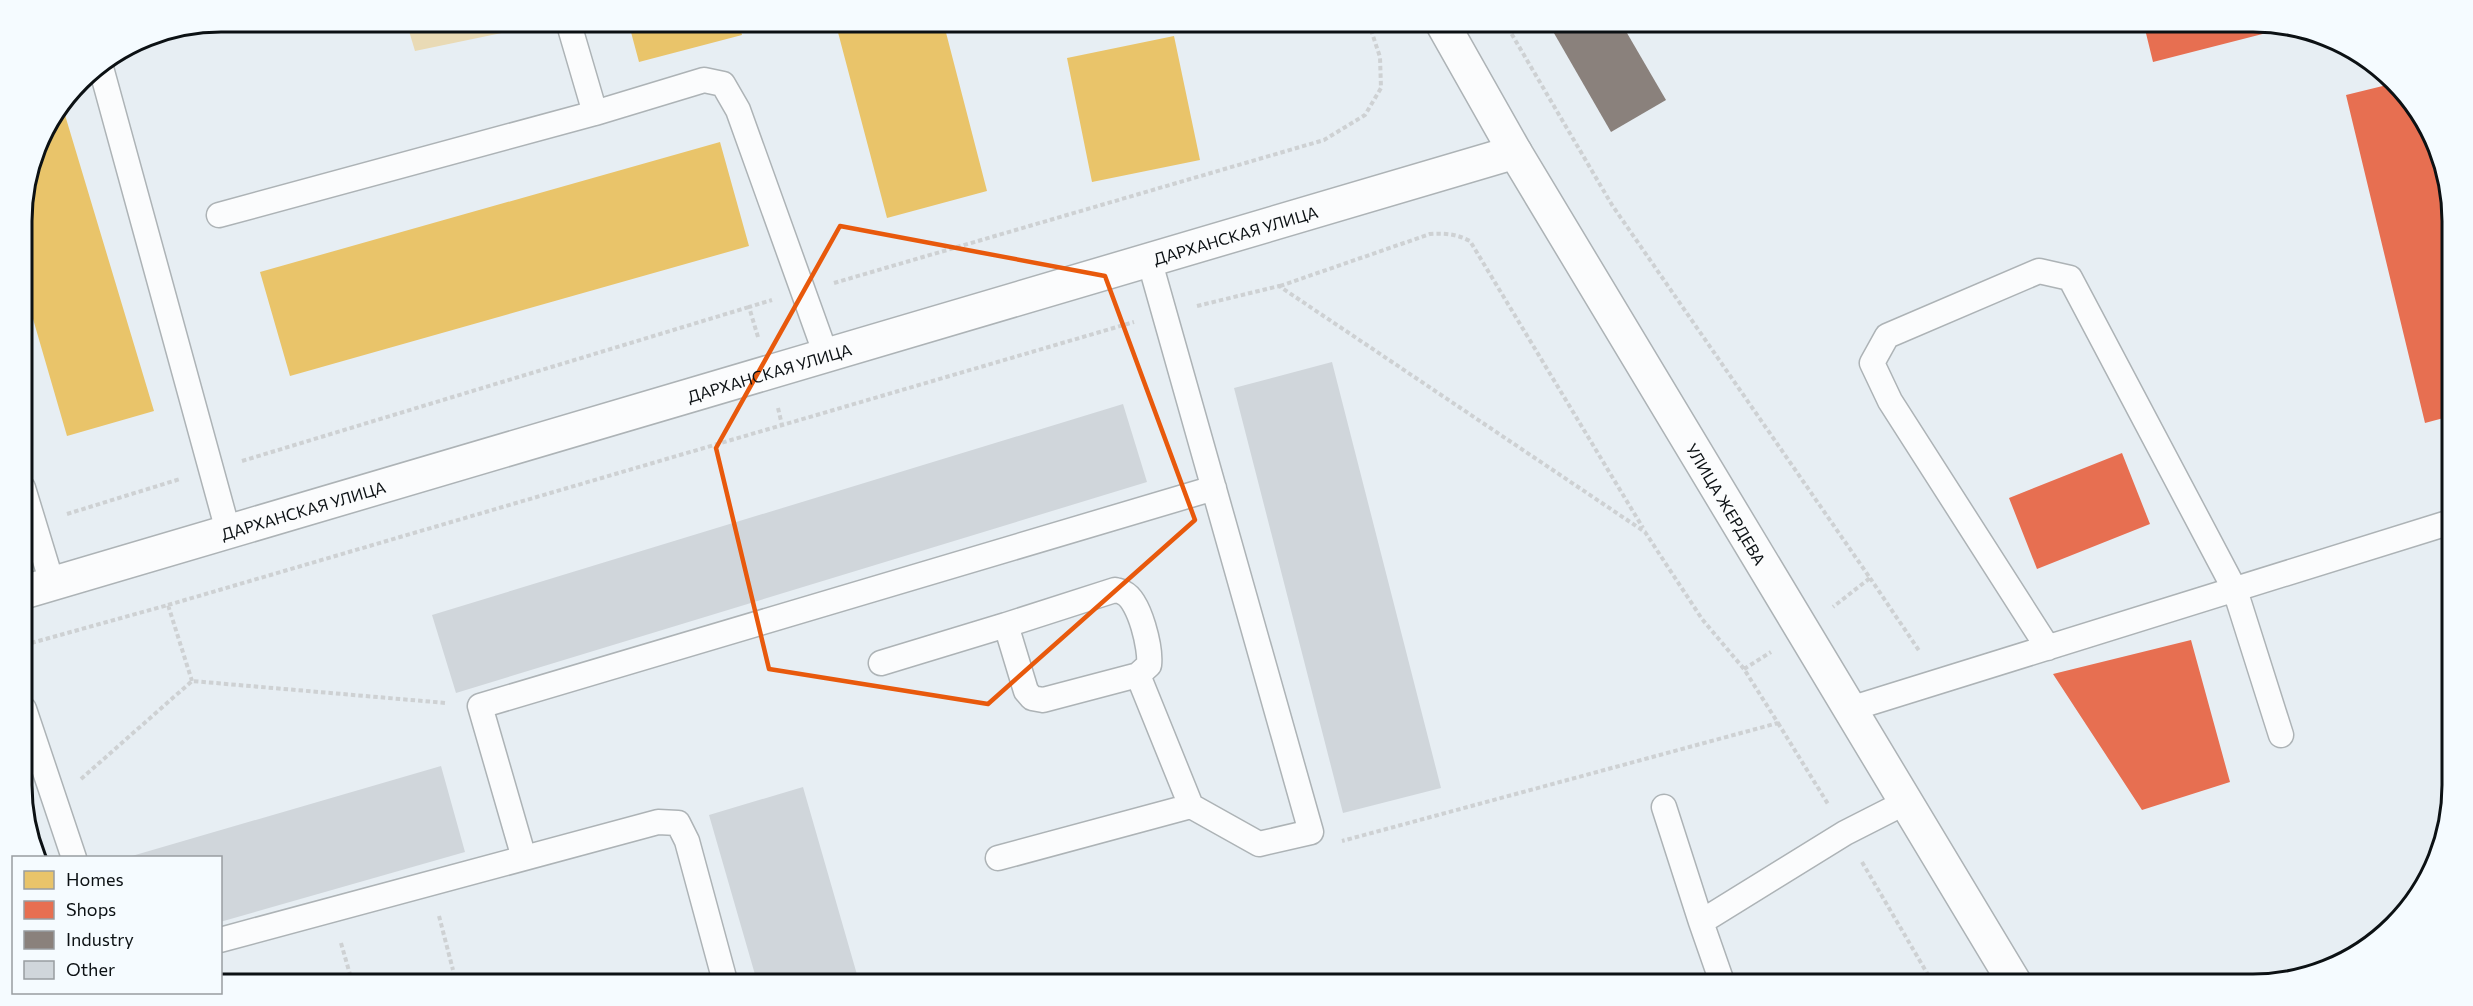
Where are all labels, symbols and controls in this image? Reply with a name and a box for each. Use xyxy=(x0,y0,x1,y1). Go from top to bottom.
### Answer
street label: ДАРХАНСКАЯ УЛИЦА xyxy=(1151,201,1320,268)
street label: ДАРХАНСКАЯ УЛИЦА xyxy=(685,339,854,405)
street label: УЛИЦА ЖЕРДЕВА xyxy=(1683,440,1770,568)
street label: ДАРХАНСКАЯ УЛИЦА xyxy=(219,476,388,543)
legend xyxy=(12,856,222,994)
text: Homes xyxy=(66,868,124,890)
text: Shops xyxy=(66,898,116,920)
text: Industry xyxy=(66,928,134,950)
text: Other xyxy=(66,958,115,980)

